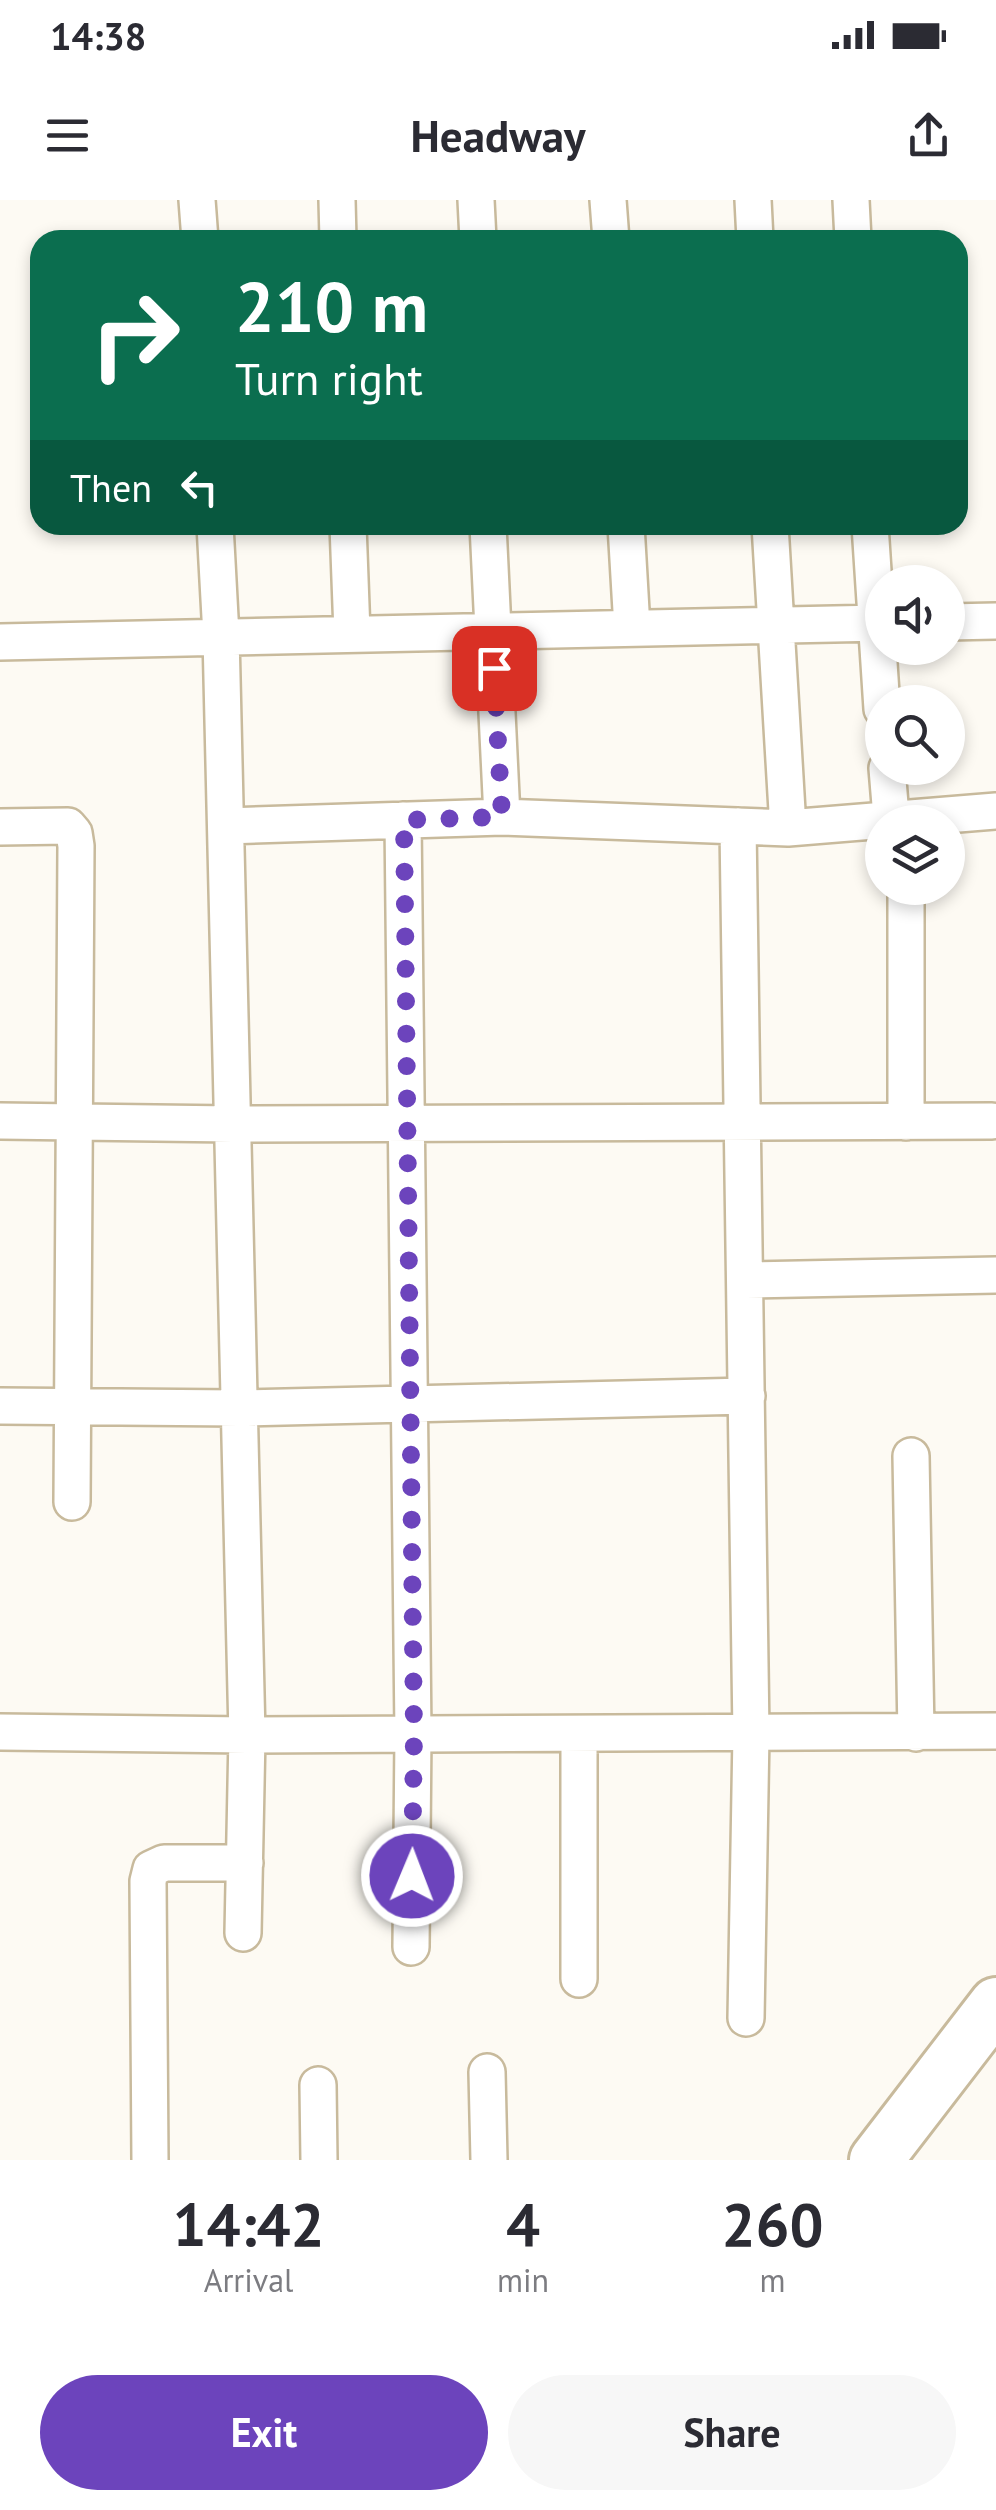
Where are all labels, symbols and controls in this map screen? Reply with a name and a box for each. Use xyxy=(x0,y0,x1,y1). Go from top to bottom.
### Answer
text: 14:38 xyxy=(50,11,146,60)
text: Headway xyxy=(410,106,586,164)
icon: menu xyxy=(40,108,95,163)
icon: share xyxy=(901,108,956,163)
text: 210 m xyxy=(235,261,428,351)
icon: right xyxy=(70,270,200,400)
text: Turn right xyxy=(235,349,423,407)
icon: left xyxy=(172,460,227,515)
text: Then xyxy=(70,463,152,512)
map controls xyxy=(865,565,965,905)
button: sound xyxy=(865,565,965,665)
pin xyxy=(452,626,537,711)
icon: arrive xyxy=(467,641,522,696)
button: search xyxy=(865,685,965,785)
button: layers xyxy=(865,805,965,905)
position arrow xyxy=(360,1824,464,1928)
text: 14:42 xyxy=(172,2185,325,2263)
text: 4 xyxy=(506,2185,540,2263)
text: 260 xyxy=(722,2185,824,2263)
text: Arrival xyxy=(204,2259,293,2301)
text: min xyxy=(497,2259,549,2301)
text: m xyxy=(760,2259,786,2301)
button: Exit xyxy=(40,2375,488,2490)
button: Share xyxy=(508,2375,956,2490)

